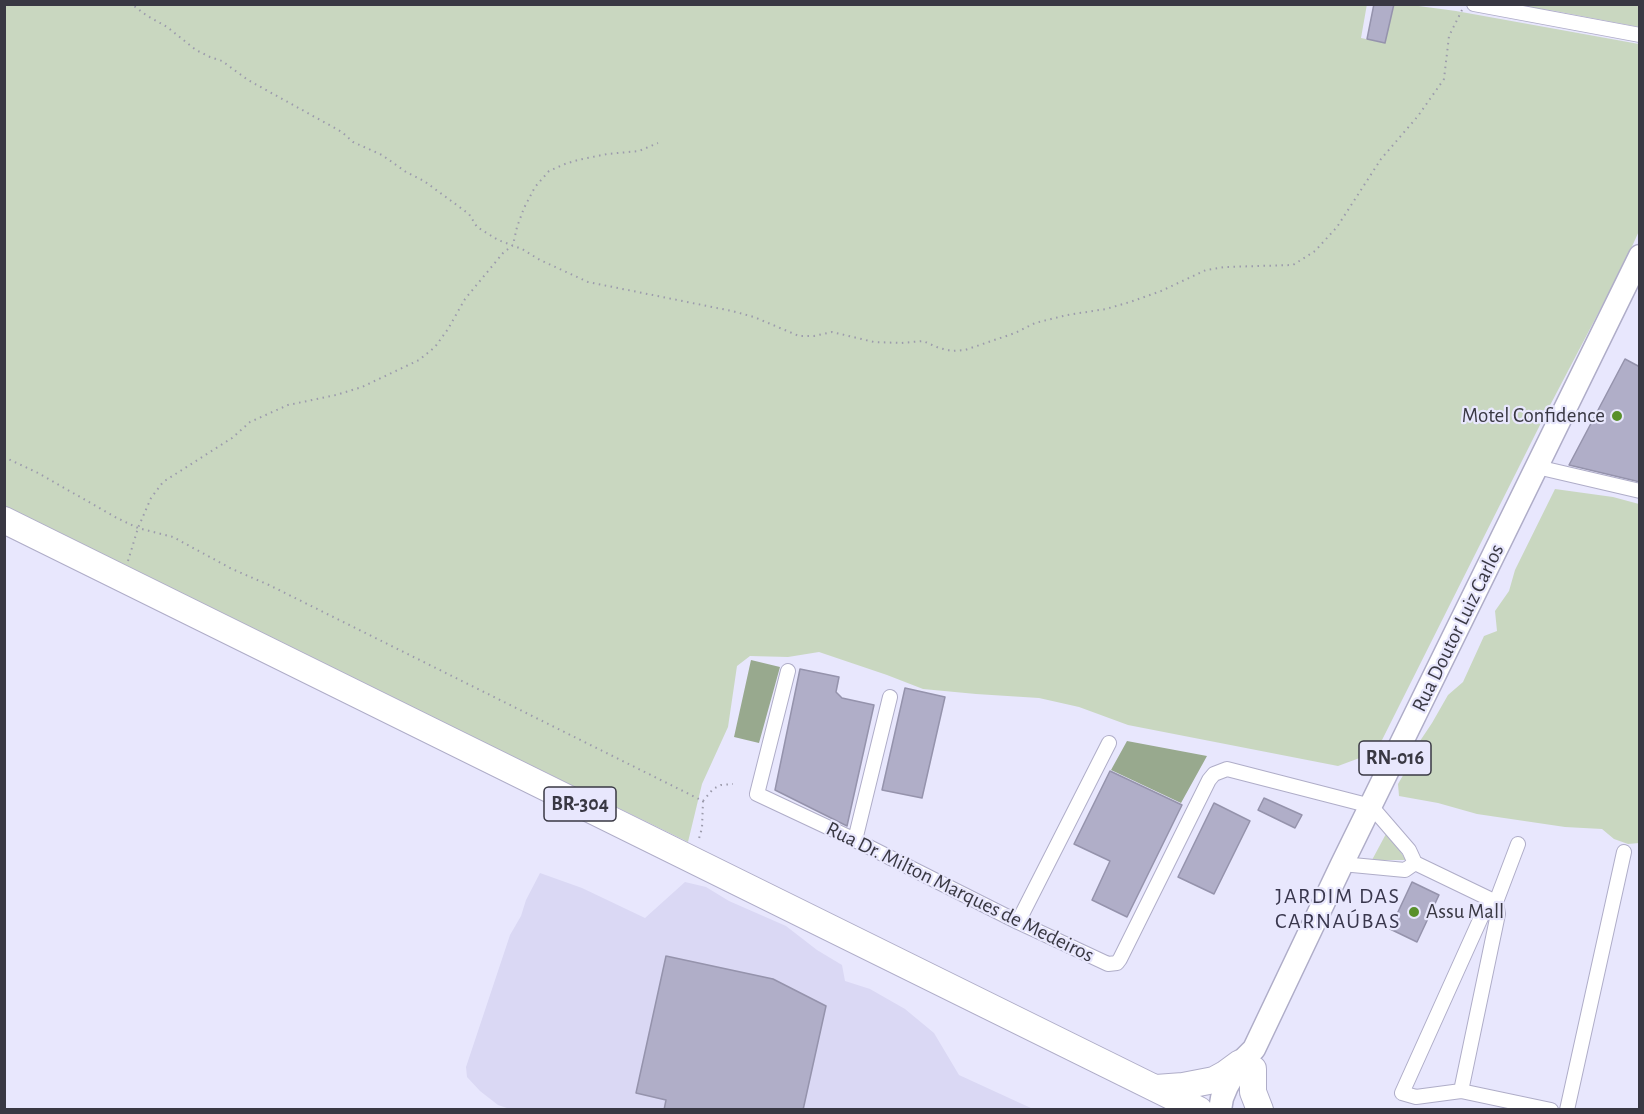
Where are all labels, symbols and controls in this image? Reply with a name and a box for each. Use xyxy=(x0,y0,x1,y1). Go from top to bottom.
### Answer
place label: Motel Confidence xyxy=(1462,403,1605,429)
marker: Motel Confidence xyxy=(1610,409,1624,423)
street label: Rua Doutor Luiz Carlos xyxy=(1406,540,1510,716)
road number: RN-016 xyxy=(1359,741,1431,775)
road number: BR-304 xyxy=(544,787,616,821)
street label: Rua Dr. Milton Marques de Medeiros xyxy=(822,816,1098,968)
district label: JARDIM DAS CARNAÚBAS xyxy=(1275,883,1401,934)
place label: Assu Mall xyxy=(1426,899,1504,925)
marker: Assu Mall xyxy=(1407,905,1421,919)

